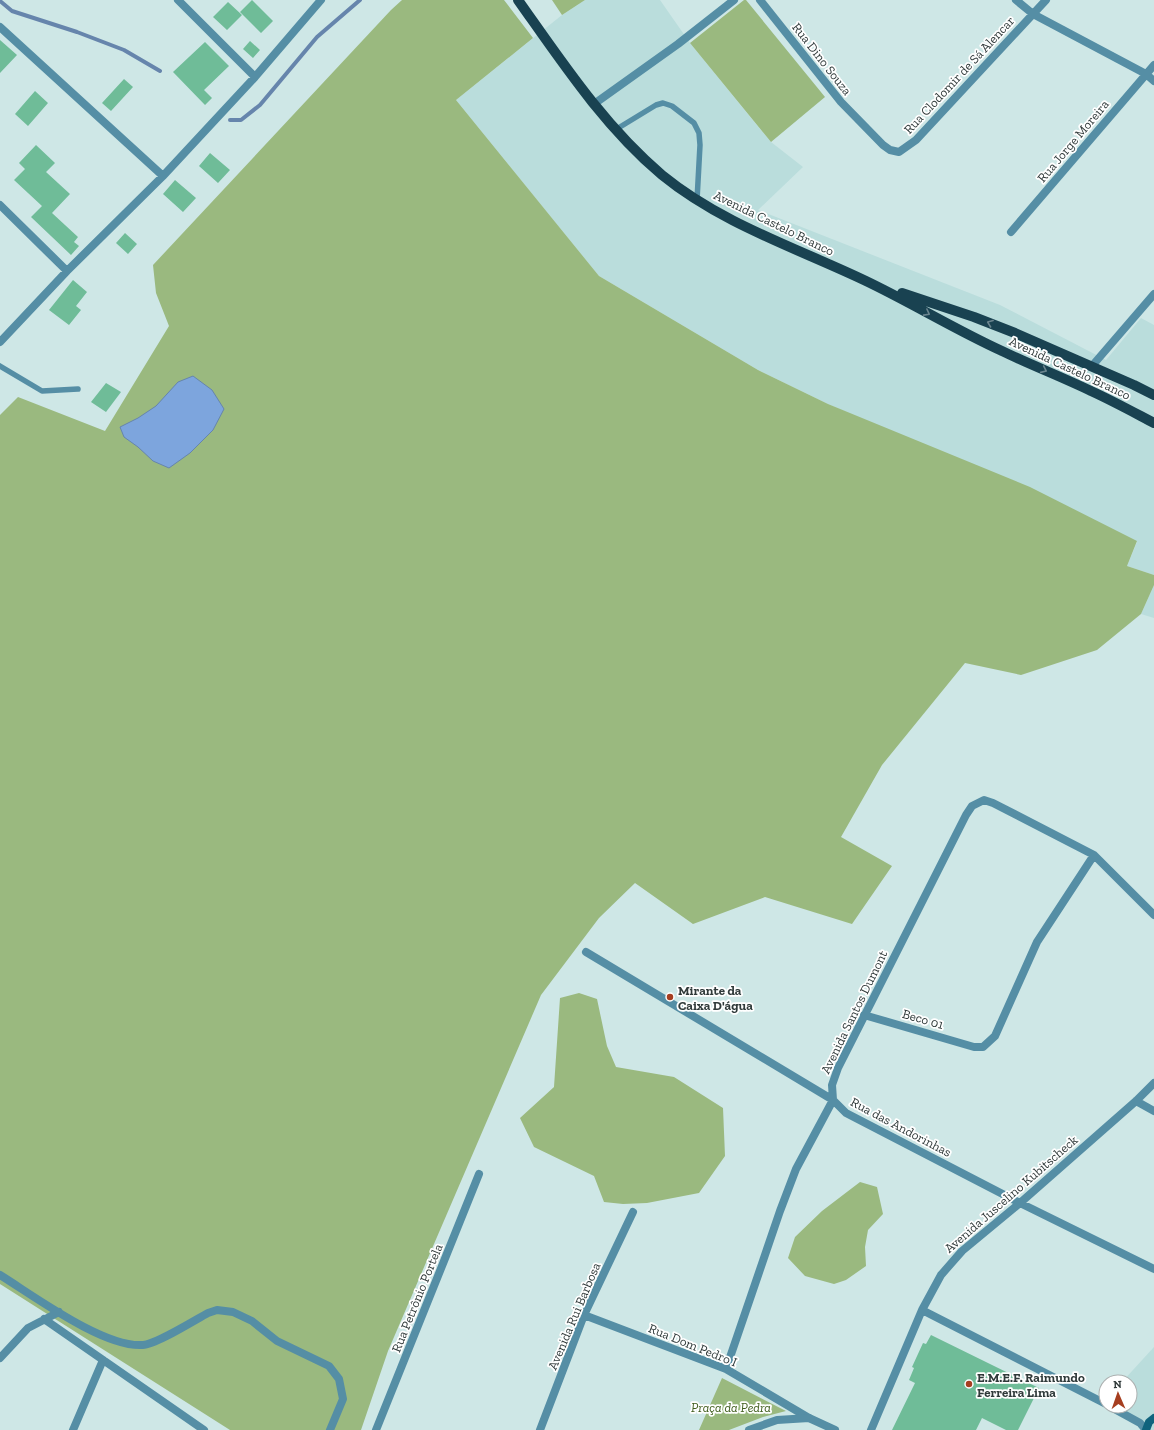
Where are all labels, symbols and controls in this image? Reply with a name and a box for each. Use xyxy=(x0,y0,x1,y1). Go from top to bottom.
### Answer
street label: Rua Clodomir de Sá Alencar xyxy=(901,13,1017,137)
street label: Rua Dino Souza xyxy=(789,20,855,99)
street label: Rua Jorge Moreira xyxy=(1034,96,1112,185)
street label: Avenida Castelo Branco xyxy=(711,187,837,259)
one-way arrow xyxy=(923,308,930,315)
one-way arrow xyxy=(987,320,994,328)
street label: Avenida Castelo Branco xyxy=(1007,333,1133,403)
one-way arrow xyxy=(1039,365,1047,373)
street label: Avenida Santos Dumont xyxy=(818,948,890,1076)
place label: Mirante da Caixa D'água xyxy=(678,983,753,1013)
marker: Mirante da Caixa D'água xyxy=(665,992,675,1002)
street label: Beco 01 xyxy=(901,1006,945,1032)
street label: Rua das Andorinhas xyxy=(848,1094,954,1160)
street label: Avenida Juscelino Kubitscheck xyxy=(941,1132,1081,1256)
street label: Rua Petrônio Portela xyxy=(388,1241,446,1354)
street label: Avenida Rui Barbosa xyxy=(545,1260,604,1372)
street label: Rua Dom Pedro I xyxy=(646,1320,740,1370)
place label: E.M.E.F. Raimundo Ferreira Lima xyxy=(977,1370,1085,1400)
north arrow xyxy=(1098,1374,1138,1414)
text: N xyxy=(1113,1378,1123,1391)
marker: E.M.E.F. Raimundo Ferreira Lima xyxy=(964,1379,974,1389)
park label: Praça da Pedra xyxy=(691,1400,771,1415)

